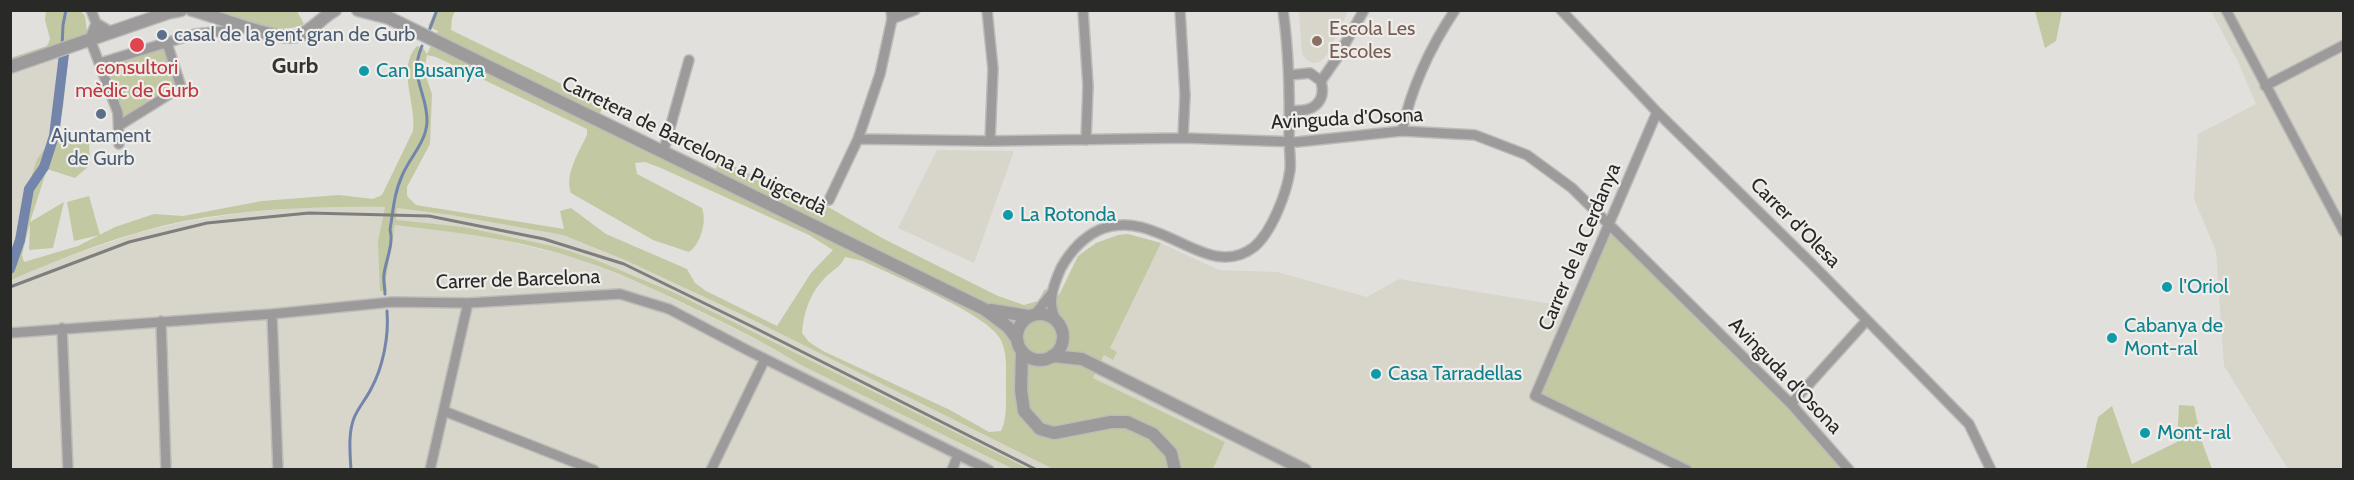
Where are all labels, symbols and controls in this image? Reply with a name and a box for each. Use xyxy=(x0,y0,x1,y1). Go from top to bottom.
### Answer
place label: Escola Les Escoles xyxy=(1329,17,1415,64)
place label: casal de la gent gran de Gurb xyxy=(174,23,415,47)
marker: casal de la gent gran de Gurb xyxy=(155,28,169,42)
marker: Escola Les Escoles xyxy=(1310,34,1324,48)
marker: consultori mèdic de Gurb xyxy=(128,36,146,54)
district label: Gurb xyxy=(272,54,318,80)
place label: consultori mèdic de Gurb xyxy=(75,56,199,103)
place label: Can Busanya xyxy=(376,59,484,83)
marker: Can Busanya xyxy=(357,64,371,78)
street label: Carretera de Barcelona a Puigcerdà xyxy=(558,71,830,221)
street label: Avinguda d'Osona xyxy=(1270,103,1424,135)
marker: Ajuntament de Gurb xyxy=(94,107,108,121)
place label: Ajuntament de Gurb xyxy=(51,124,151,171)
street label: Carrer de la Cerdanya xyxy=(1534,160,1626,334)
street label: Carrer d'Olesa xyxy=(1745,173,1845,273)
place label: La Rotonda xyxy=(1020,203,1116,227)
marker: La Rotonda xyxy=(1001,208,1015,222)
street label: Carrer de Barcelona xyxy=(435,265,601,295)
place label: l'Oriol xyxy=(2179,275,2229,299)
marker: l'Oriol xyxy=(2160,280,2174,294)
street label: Avinguda d'Osona xyxy=(1723,313,1847,439)
place label: Cabanya de Mont-ral xyxy=(2124,314,2223,361)
marker: Cabanya de Mont-ral xyxy=(2105,331,2119,345)
place label: Casa Tarradellas xyxy=(1388,362,1522,386)
marker: Casa Tarradellas xyxy=(1369,367,1383,381)
place label: Mont-ral xyxy=(2157,421,2231,445)
marker: Mont-ral xyxy=(2138,426,2152,440)

